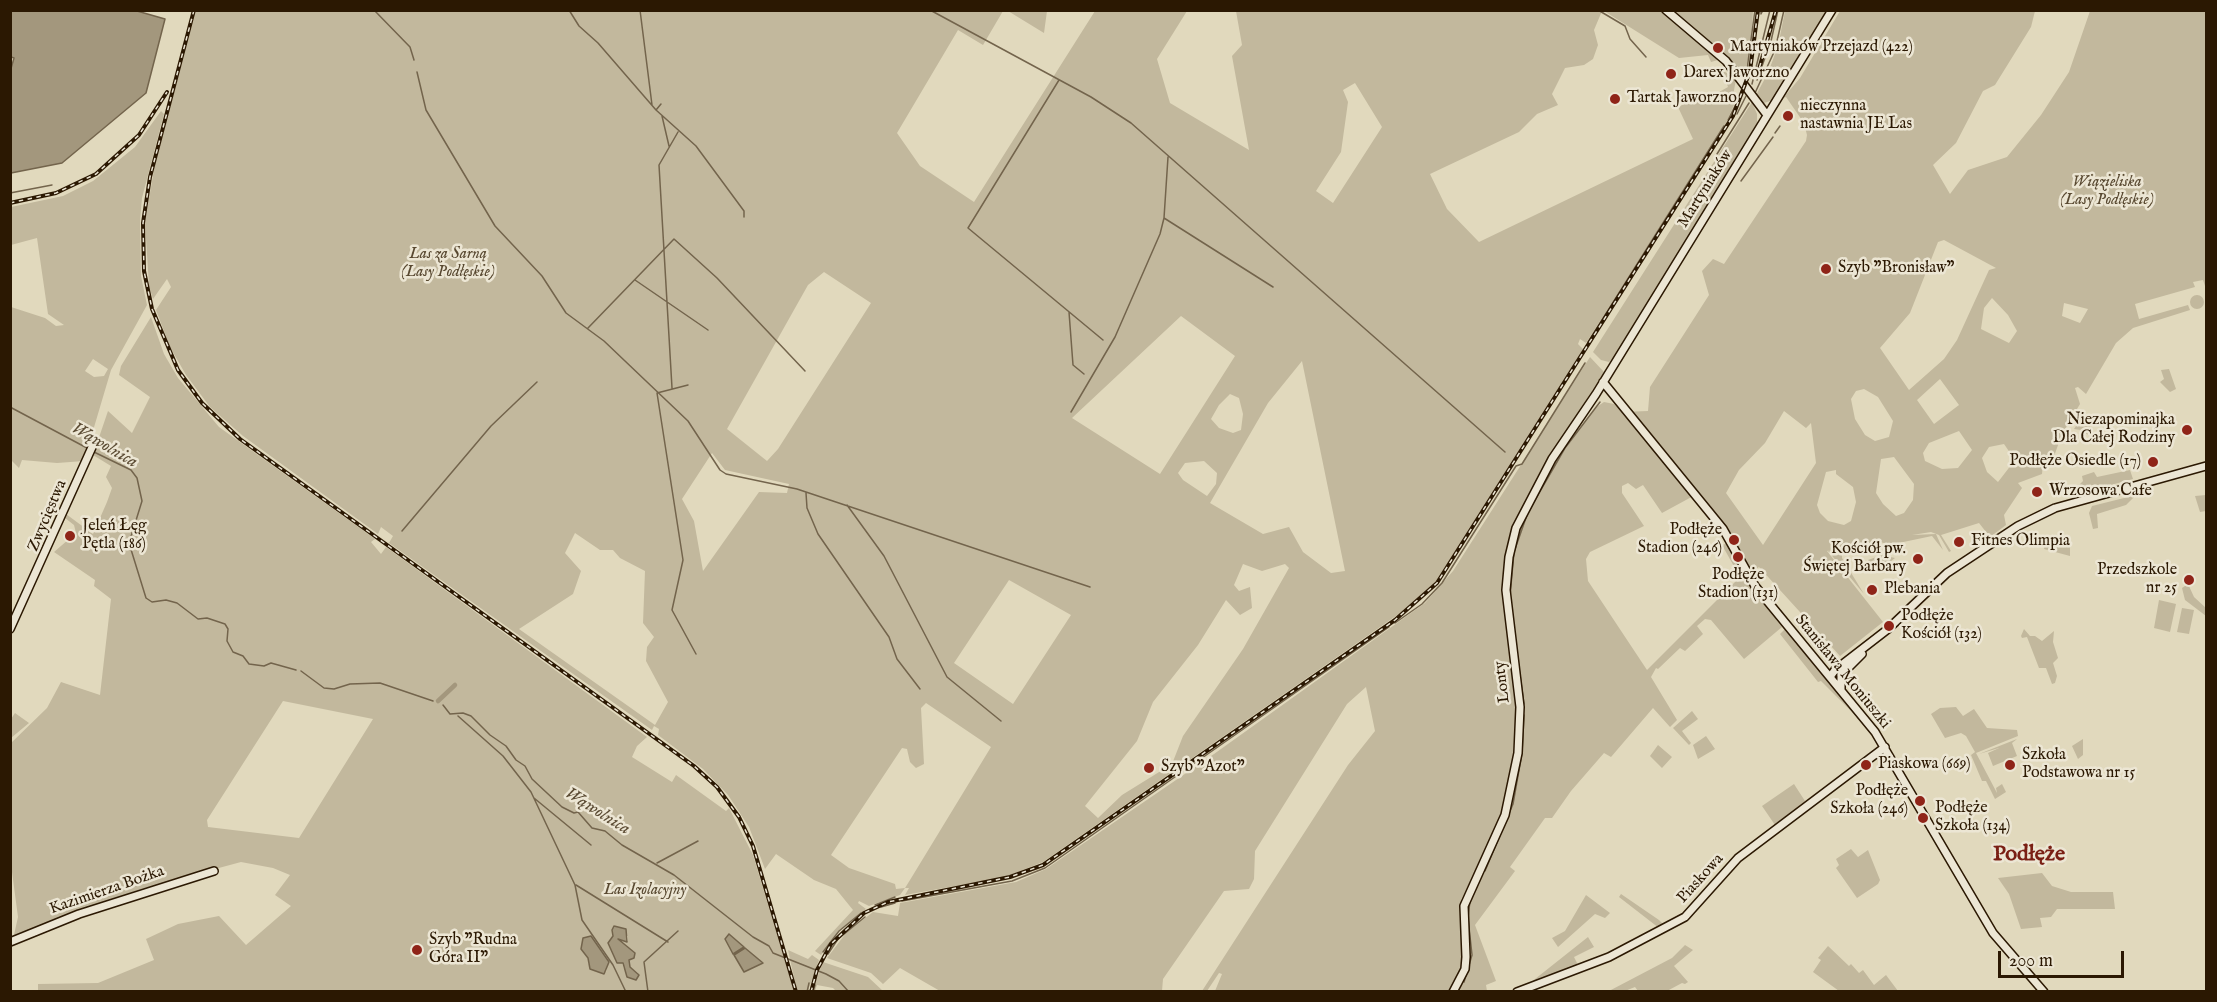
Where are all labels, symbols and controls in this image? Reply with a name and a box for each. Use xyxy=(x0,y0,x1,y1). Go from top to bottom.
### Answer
place label: Martyniaków Przejazd (422) xyxy=(1730,38,1913,58)
marker: Martyniaków Przejazd (422) xyxy=(1711,41,1725,55)
place label: Darex Jaworzno xyxy=(1683,64,1789,84)
marker: Darex Jaworzno xyxy=(1664,67,1678,81)
place label: Tartak Jaworzno xyxy=(1627,89,1737,109)
marker: Tartak Jaworzno xyxy=(1608,92,1622,106)
place label: nieczynna nastawnia JE Las xyxy=(1800,97,1912,135)
marker: nieczynna nastawnia JE Las xyxy=(1781,109,1795,123)
street label: Martyniaków xyxy=(1674,146,1738,232)
park label: Wiązieliska (Lasy Podłęskie) xyxy=(2060,173,2154,211)
park label: Las za Sarną (Lasy Podłęskie) xyxy=(401,245,495,283)
place label: Szyb "Bronisław" xyxy=(1838,259,1955,279)
marker: Szyb "Bronisław" xyxy=(1819,262,1833,276)
place label: Niezapominajka Dla Całej Rodziny xyxy=(2053,411,2175,449)
water label: Wąwolnica xyxy=(67,418,141,474)
marker: Niezapominajka Dla Całej Rodziny xyxy=(2180,423,2194,437)
place label: Podłęże Osiedle (17) xyxy=(2009,452,2141,472)
marker: Podłęże Osiedle (17) xyxy=(2146,455,2160,469)
street label: Zwycięstwa xyxy=(24,477,72,555)
place label: Wrzosowa Cafe xyxy=(2049,482,2152,502)
marker: Wrzosowa Cafe xyxy=(2030,485,2044,499)
place label: Jeleń Łęg Pętla (186) xyxy=(82,517,147,555)
place label: Podłęże Stadion (246) xyxy=(1638,521,1722,559)
marker: Jeleń Łęg Pętla (186) xyxy=(63,529,77,543)
place label: Fitnes Olimpia xyxy=(1971,532,2070,552)
marker: Podłęże Stadion (246) xyxy=(1727,533,1741,547)
marker: Fitnes Olimpia xyxy=(1952,535,1966,549)
place label: Kościół pw. Świętej Barbary xyxy=(1803,540,1906,578)
marker: Podłęże Stadion (131) xyxy=(1731,550,1745,564)
marker: Kościół pw. Świętej Barbary xyxy=(1911,552,1925,566)
place label: Przedszkole nr 25 xyxy=(2097,561,2177,599)
place label: Podłęże Stadion (131) xyxy=(1698,566,1778,604)
marker: Przedszkole nr 25 xyxy=(2182,573,2196,587)
place label: Plebania xyxy=(1884,580,1940,600)
marker: Plebania xyxy=(1865,583,1879,597)
place label: Podłęże Kościół (132) xyxy=(1901,607,1982,645)
street label: Stanisława Moniuszki xyxy=(1790,611,1894,733)
marker: Podłęże Kościół (132) xyxy=(1882,619,1896,633)
street label: Lonty xyxy=(1491,660,1515,704)
place label: Szkoła Podstawowa nr 15 xyxy=(2022,746,2135,784)
place label: Piaskowa (669) xyxy=(1878,755,1971,775)
place label: Szyb "Azot" xyxy=(1161,758,1245,778)
marker: Piaskowa (669) xyxy=(1859,758,1873,772)
marker: Szkoła Podstawowa nr 15 xyxy=(2003,758,2017,772)
marker: Szyb "Azot" xyxy=(1142,761,1156,775)
place label: Podłęże Szkoła (246) xyxy=(1830,782,1908,820)
water label: Wąwolnica xyxy=(560,783,634,841)
marker: Podłęże Szkoła (246) xyxy=(1913,794,1927,808)
place label: Podłęże Szkoła (134) xyxy=(1935,799,2010,837)
marker: Podłęże Szkoła (134) xyxy=(1916,811,1930,825)
district label: Podłęże xyxy=(1993,842,2065,868)
street label: Piaskowa xyxy=(1674,850,1728,908)
street label: Kazimierza Bożka xyxy=(47,862,167,920)
park label: Las Izolacyjny xyxy=(604,881,686,901)
place label: Szyb "Rudna Góra II" xyxy=(429,931,517,969)
scale bar xyxy=(2001,939,2127,977)
marker: Szyb "Rudna Góra II" xyxy=(410,943,424,957)
text: 200 m xyxy=(2009,950,2053,973)

